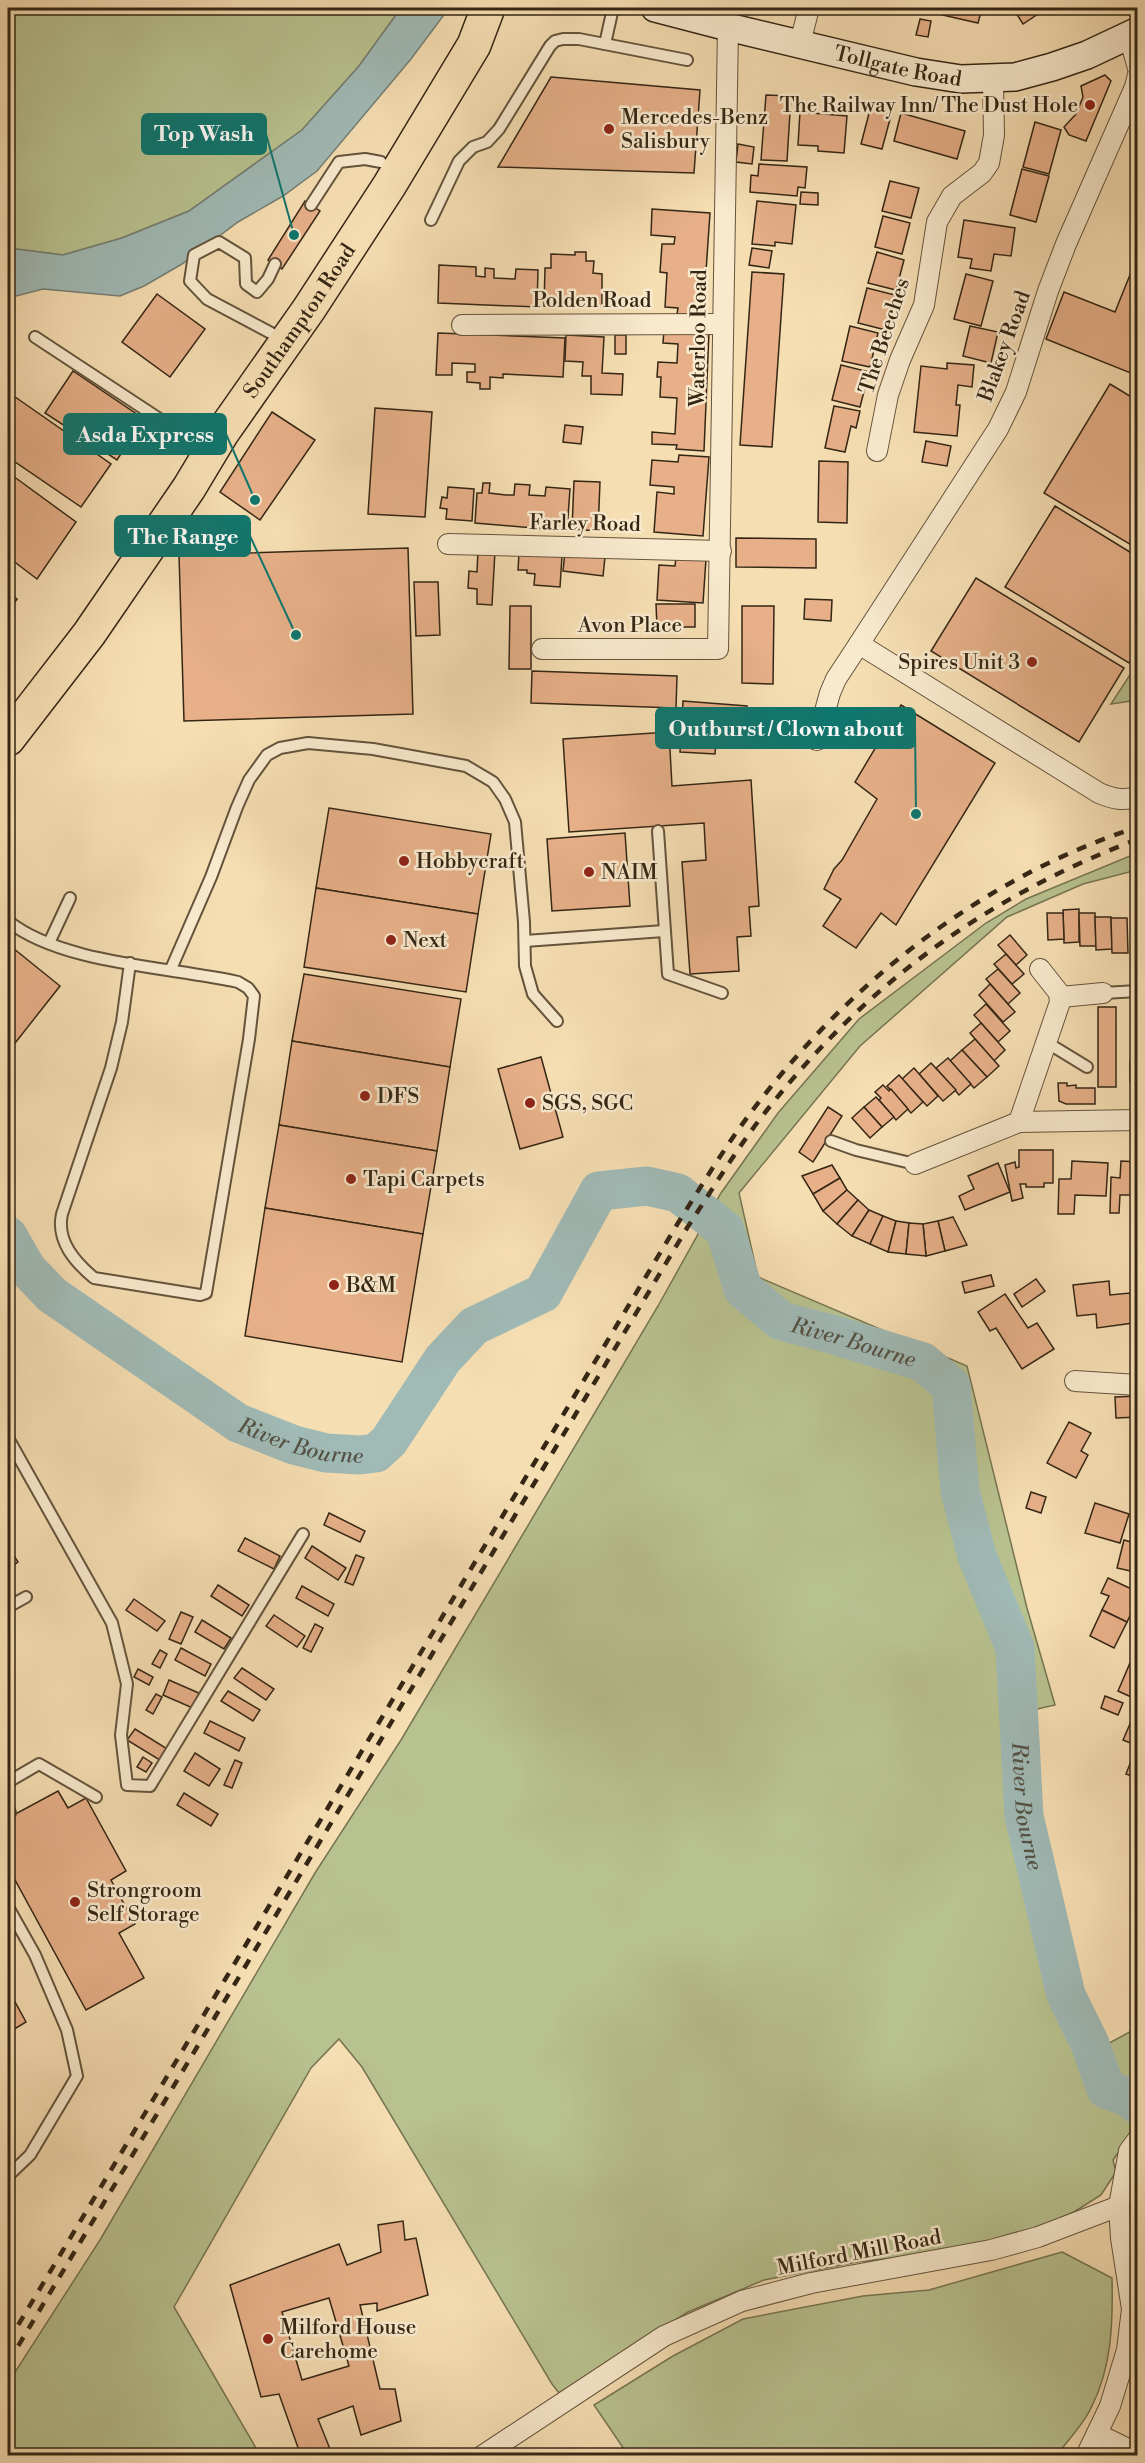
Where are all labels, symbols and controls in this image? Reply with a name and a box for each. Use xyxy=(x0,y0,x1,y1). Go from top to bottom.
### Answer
street label: Tollgate Road xyxy=(831,41,963,93)
place label: The Railway Inn/ The Dust Hole xyxy=(780,93,1078,119)
marker: The Railway Inn/ The Dust Hole xyxy=(1083,98,1097,112)
place label: Mercedes-Benz Salisbury xyxy=(621,105,768,155)
callout: Top Wash xyxy=(142,114,266,154)
text: Top Wash xyxy=(154,121,254,148)
marker: Mercedes-Benz Salisbury xyxy=(602,122,616,136)
street label: Southampton Road xyxy=(238,239,362,404)
street label: Waterloo Road xyxy=(685,269,713,408)
street label: The Beeches xyxy=(854,275,916,398)
street label: Blakey Road xyxy=(973,287,1037,406)
street label: Polden Road xyxy=(532,288,652,314)
callout: Asda Express xyxy=(64,414,226,454)
text: Asda Express xyxy=(75,422,214,449)
street label: Farley Road xyxy=(529,510,641,538)
callout: The Range xyxy=(115,516,250,556)
text: The Range xyxy=(128,524,239,551)
street label: Avon Place xyxy=(577,613,682,639)
place label: Spires Unit 3 xyxy=(898,650,1020,676)
marker: Spires Unit 3 xyxy=(1025,655,1039,669)
callout: Outburst / Clown about xyxy=(656,708,915,748)
text: Outburst / Clown about xyxy=(669,716,904,743)
place label: Hobbycraft xyxy=(416,849,525,875)
marker: Hobbycraft xyxy=(397,854,411,868)
place label: NAIM xyxy=(601,860,658,886)
marker: NAIM xyxy=(582,865,596,879)
place label: Next xyxy=(403,928,448,954)
marker: Next xyxy=(384,933,398,947)
place label: DFS xyxy=(377,1084,419,1110)
marker: DFS xyxy=(358,1089,372,1103)
place label: SGS, SGC xyxy=(542,1091,633,1117)
marker: SGS, SGC xyxy=(523,1096,537,1110)
place label: Tapi Carpets xyxy=(363,1167,485,1193)
marker: Tapi Carpets xyxy=(344,1172,358,1186)
place label: B&M xyxy=(345,1273,397,1299)
marker: B&M xyxy=(327,1278,341,1292)
water label: River Bourne xyxy=(787,1312,919,1374)
water label: River Bourne xyxy=(233,1412,364,1470)
water label: River Bourne xyxy=(1005,1741,1048,1873)
place label: Strongroom Self Storage xyxy=(87,1878,202,1928)
marker: Strongroom Self Storage xyxy=(68,1895,82,1909)
street label: Milford Mill Road xyxy=(775,2224,944,2282)
place label: Milford House Carehome xyxy=(280,2315,416,2365)
marker: Milford House Carehome xyxy=(261,2332,275,2346)

